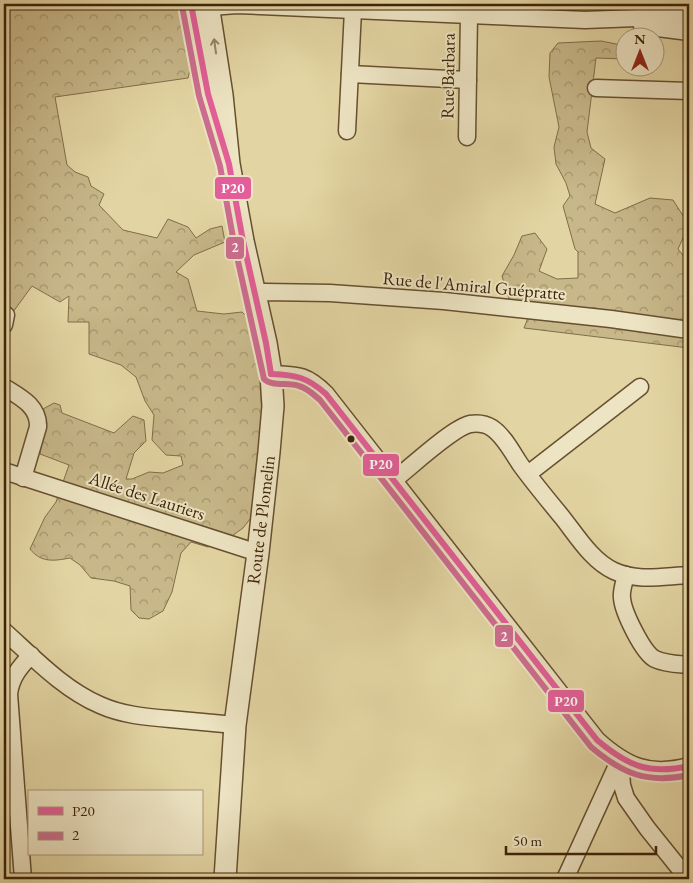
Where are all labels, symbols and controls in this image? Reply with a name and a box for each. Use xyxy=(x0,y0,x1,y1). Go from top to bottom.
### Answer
north arrow xyxy=(616,28,666,78)
text: N xyxy=(634,30,646,48)
street label: Rue Barbara xyxy=(435,32,460,119)
one-way arrow xyxy=(209,38,219,54)
line badge: P20 xyxy=(214,176,252,200)
text: P20 xyxy=(221,179,245,197)
line badge: 2 xyxy=(225,236,245,260)
text: 2 xyxy=(231,238,239,256)
street label: Rue de l'Amiral Guépratte xyxy=(382,266,566,305)
unlabelled marker xyxy=(346,434,356,444)
line badge: P20 xyxy=(362,453,400,477)
street label: Route de Plomelin xyxy=(241,454,280,586)
text: P20 xyxy=(369,455,393,473)
street label: Allée des Lauriers xyxy=(85,466,208,525)
line badge: 2 xyxy=(494,624,514,648)
text: 2 xyxy=(500,627,508,645)
line badge: P20 xyxy=(547,689,585,713)
text: P20 xyxy=(554,692,578,710)
legend xyxy=(28,790,202,856)
text: P20 xyxy=(72,801,95,820)
scale bar xyxy=(506,823,656,855)
text: 2 xyxy=(72,825,80,844)
text: 50 m xyxy=(513,831,542,850)

